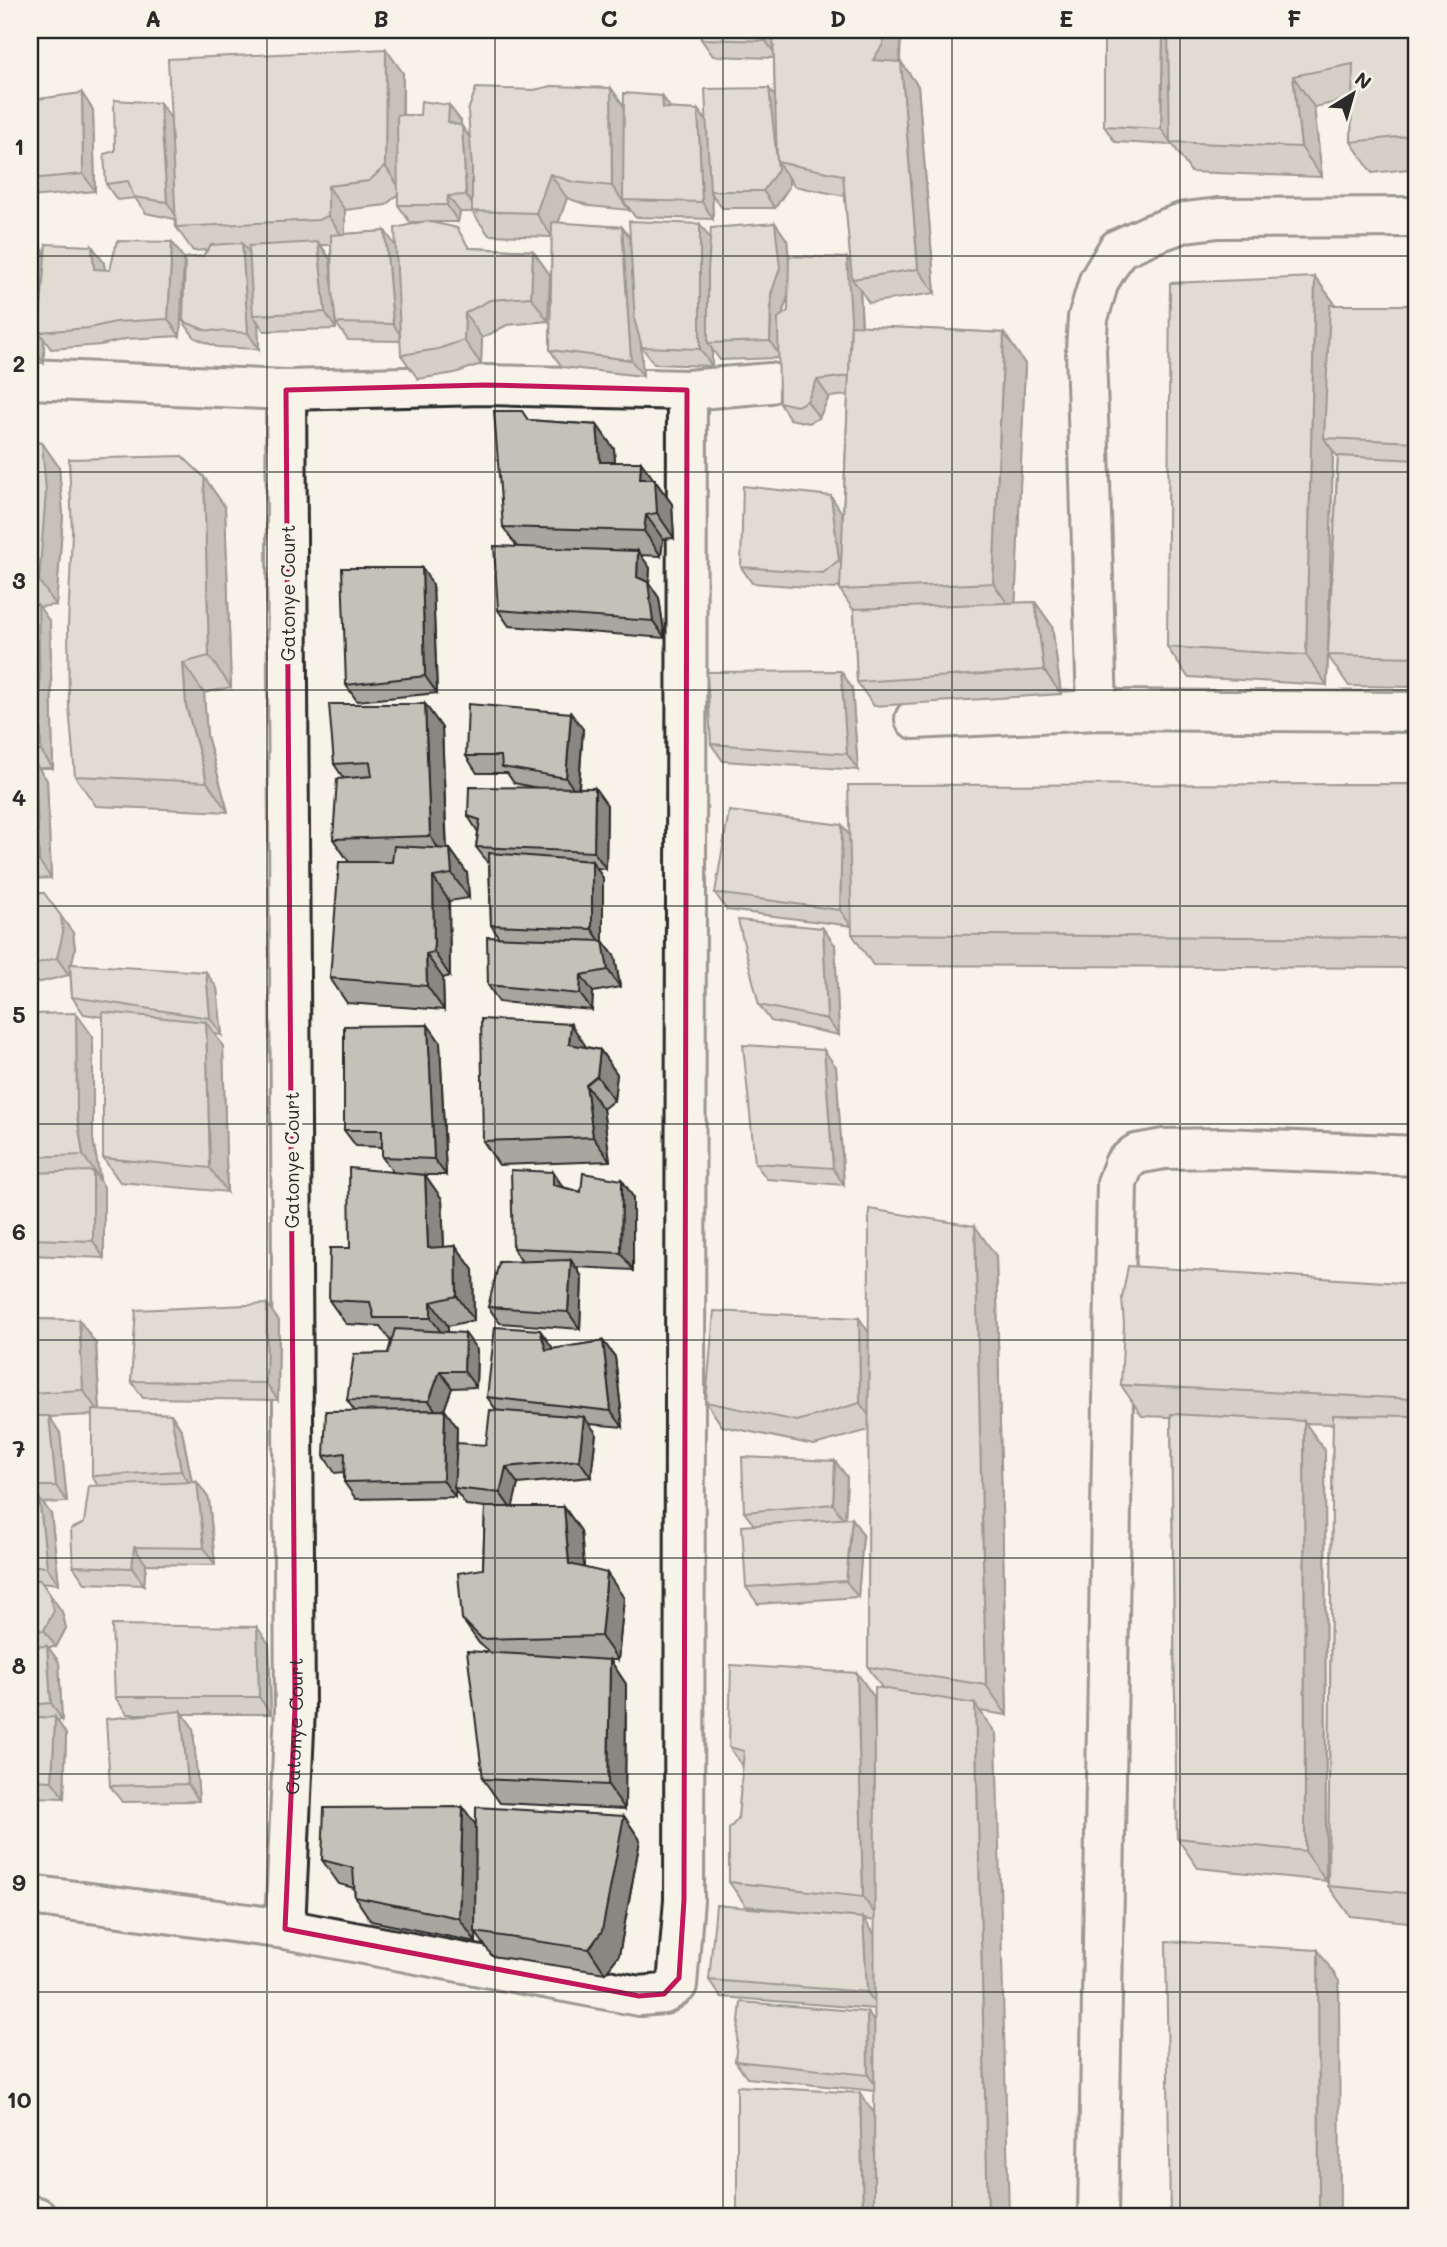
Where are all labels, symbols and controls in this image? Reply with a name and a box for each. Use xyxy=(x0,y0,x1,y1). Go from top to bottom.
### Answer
text: A xyxy=(145,3,161,33)
text: B xyxy=(373,3,389,33)
text: C xyxy=(600,3,618,33)
text: D xyxy=(830,3,846,33)
text: E xyxy=(1059,3,1073,33)
text: F xyxy=(1287,3,1301,33)
north arrow xyxy=(1318,60,1388,130)
text: N xyxy=(1350,66,1377,94)
text: 1 xyxy=(14,131,24,161)
text: 2 xyxy=(13,348,25,378)
street label: Gatonye Court xyxy=(275,525,300,661)
text: 3 xyxy=(12,565,26,595)
text: 4 xyxy=(12,782,26,812)
text: 5 xyxy=(12,999,26,1029)
street label: Gatonye Court xyxy=(279,1092,304,1228)
text: 6 xyxy=(12,1216,26,1246)
text: 7 xyxy=(13,1433,26,1463)
text: 8 xyxy=(12,1650,26,1680)
street label: Gatonye Court xyxy=(279,1658,308,1795)
text: 9 xyxy=(12,1867,26,1897)
text: 10 xyxy=(7,2084,32,2114)

